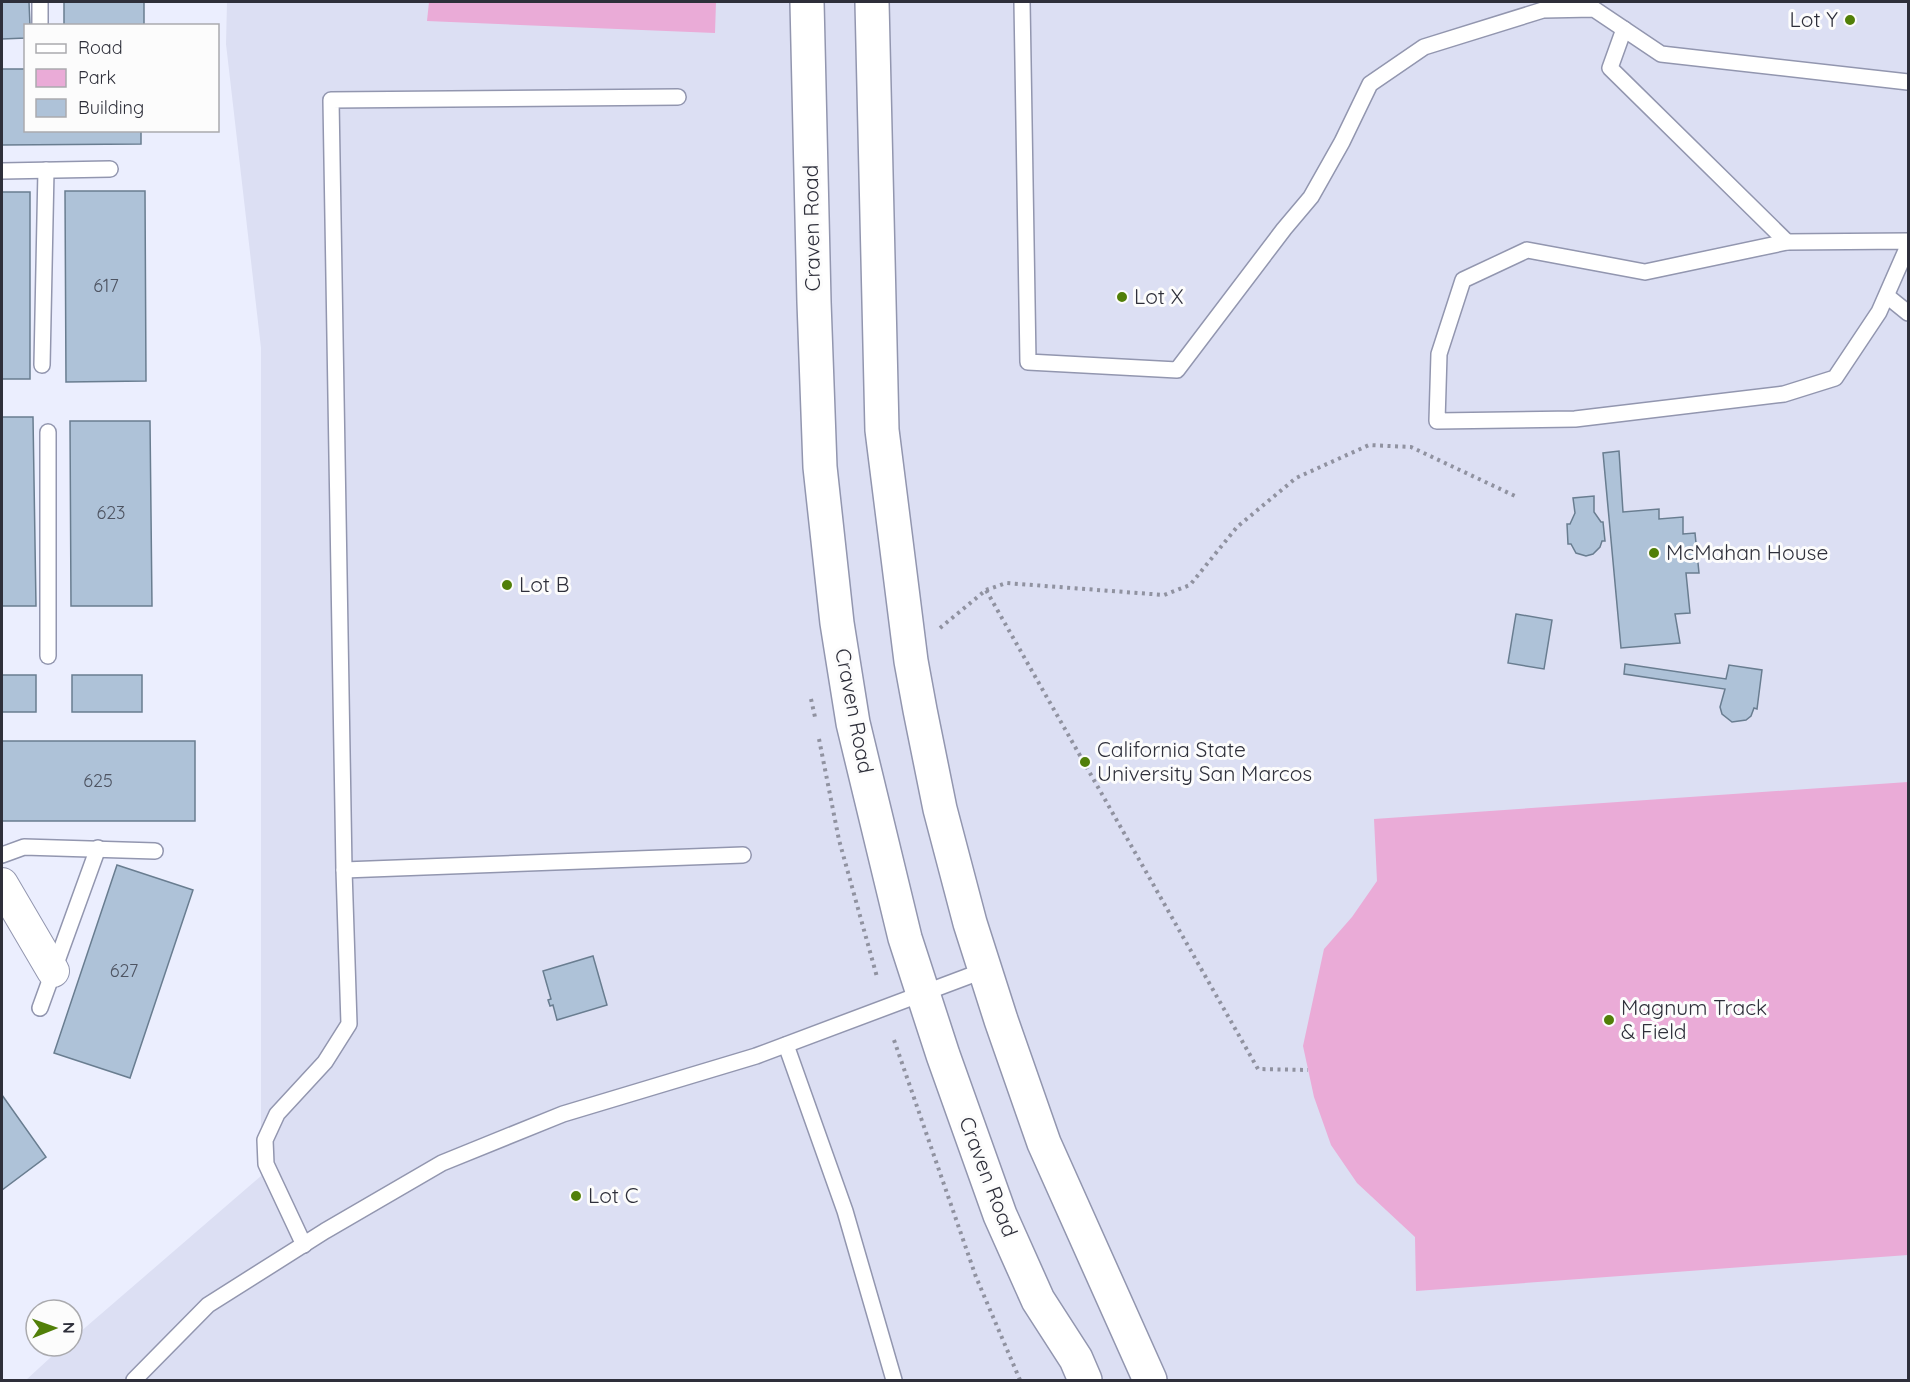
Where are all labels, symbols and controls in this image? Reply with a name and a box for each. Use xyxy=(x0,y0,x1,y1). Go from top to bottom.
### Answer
place label: Lot Y xyxy=(1790,6,1838,32)
marker: Lot Y xyxy=(1843,13,1857,27)
legend xyxy=(24,24,219,132)
text: Road xyxy=(78,36,123,59)
text: Park xyxy=(78,66,116,89)
text: Building xyxy=(78,96,144,119)
street label: Craven Road xyxy=(797,164,825,292)
house number: 617 xyxy=(93,274,119,297)
place label: Lot X xyxy=(1134,283,1184,309)
marker: Lot X xyxy=(1115,290,1129,304)
house number: 623 xyxy=(96,501,126,524)
place label: McMahan House xyxy=(1666,539,1828,565)
marker: McMahan House xyxy=(1647,546,1661,560)
place label: Lot B xyxy=(519,571,569,597)
marker: Lot B xyxy=(500,578,514,592)
street label: Craven Road xyxy=(830,646,880,776)
place label: California State University San Marcos xyxy=(1097,736,1312,786)
marker: California State University San Marcos xyxy=(1078,755,1092,769)
house number: 625 xyxy=(83,769,113,792)
house number: 627 xyxy=(110,959,138,982)
place label: Magnum Track & Field xyxy=(1621,994,1767,1044)
marker: Magnum Track & Field xyxy=(1602,1013,1616,1027)
street label: Craven Road xyxy=(954,1113,1024,1241)
place label: Lot C xyxy=(588,1182,639,1208)
marker: Lot C xyxy=(569,1189,583,1203)
north arrow xyxy=(24,1298,84,1358)
text: N xyxy=(59,1322,79,1334)

